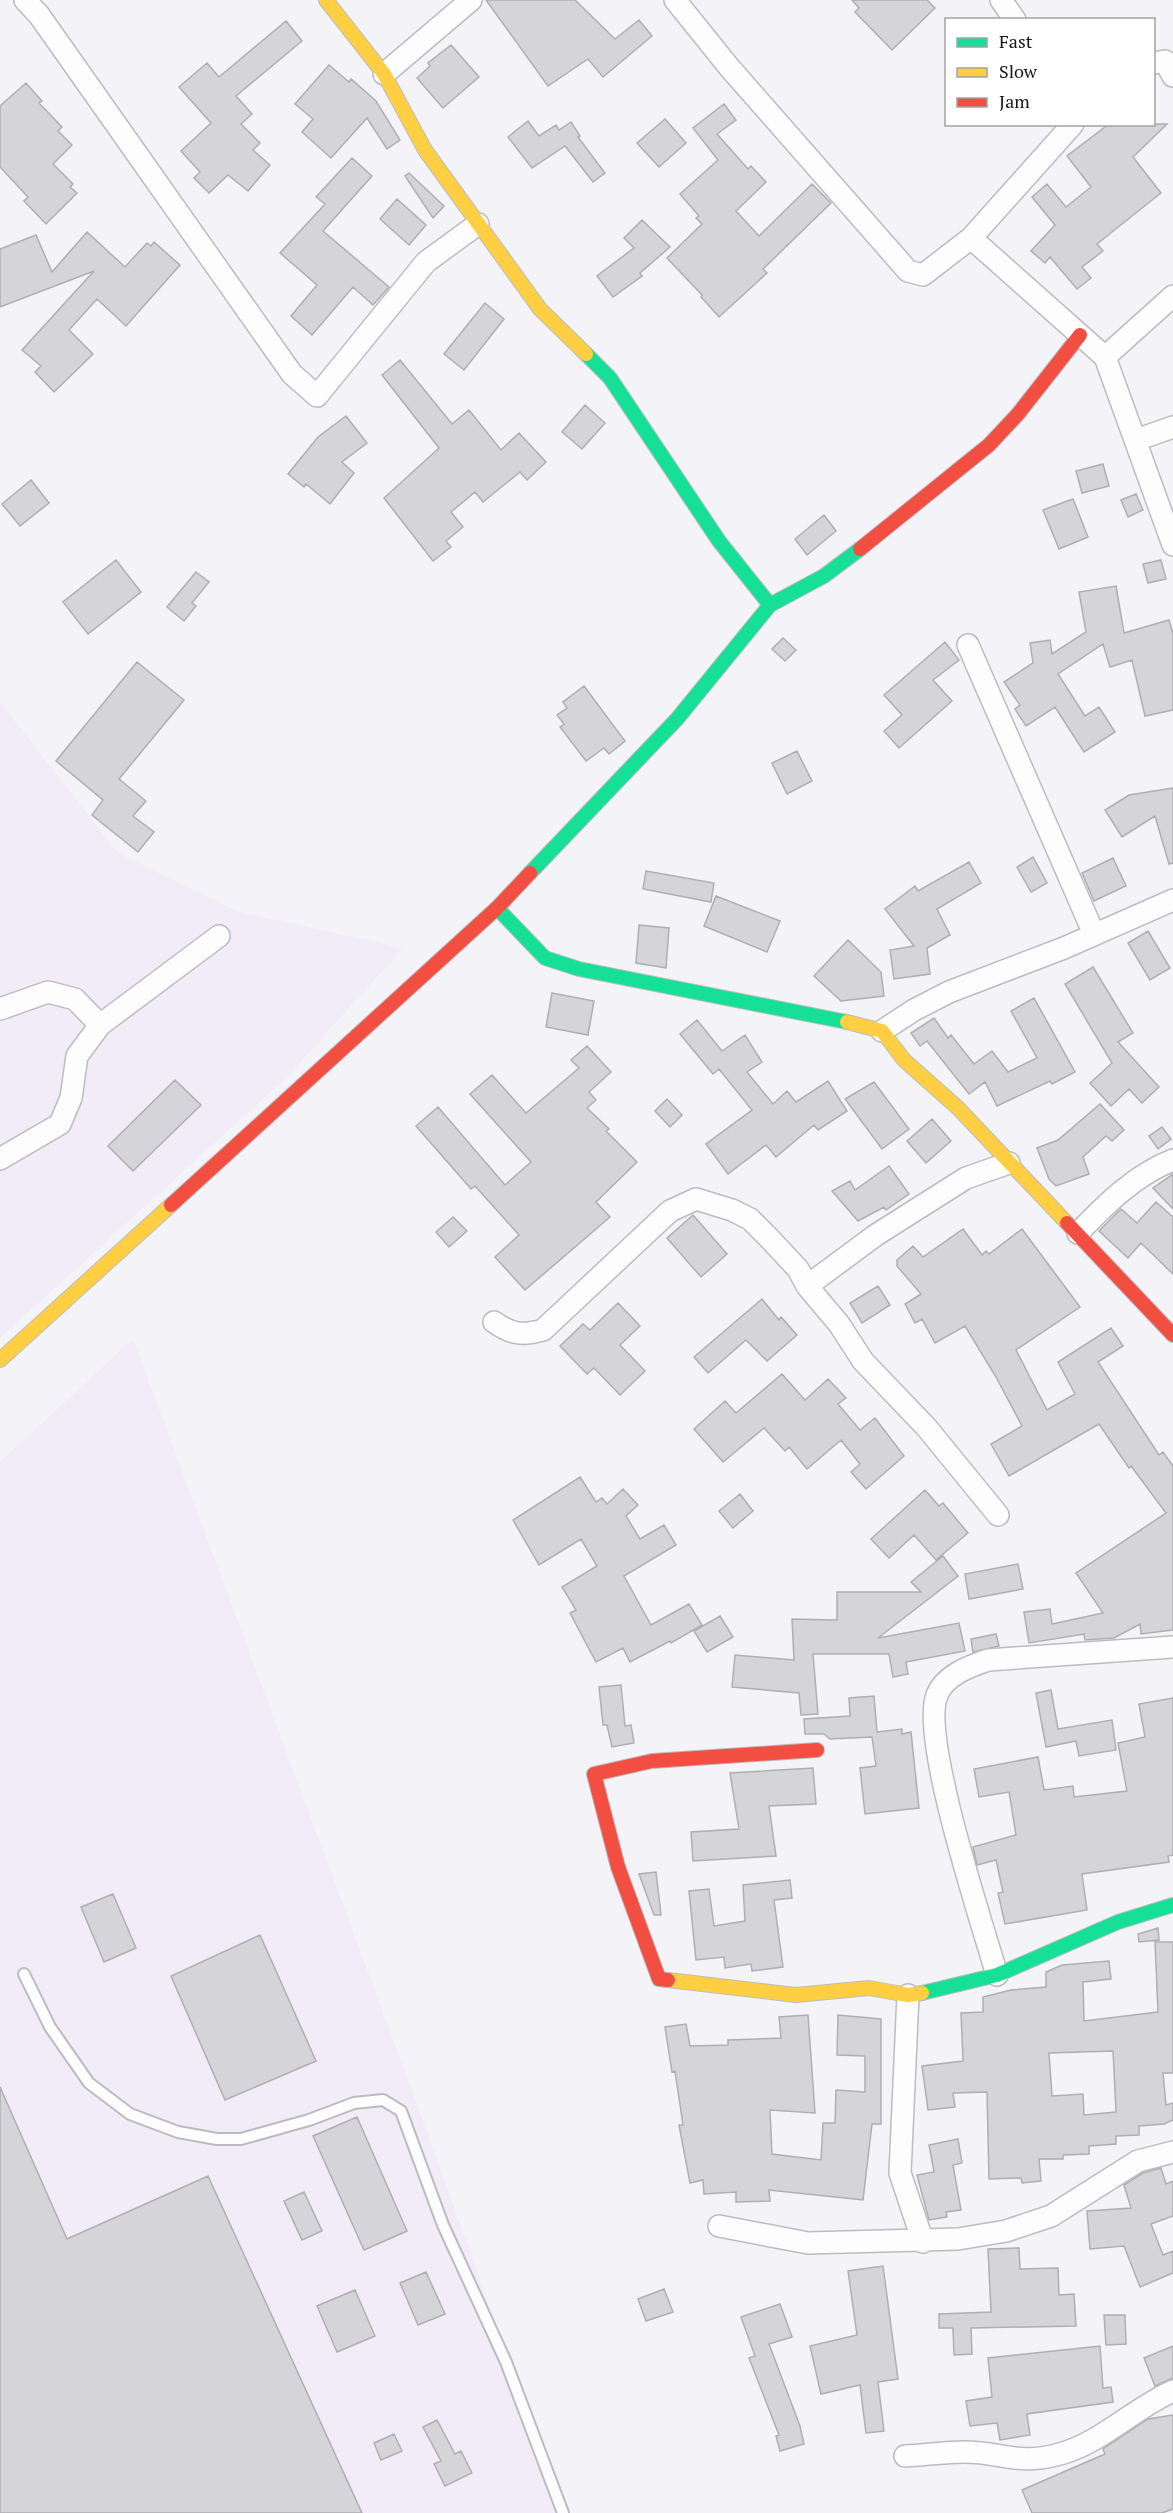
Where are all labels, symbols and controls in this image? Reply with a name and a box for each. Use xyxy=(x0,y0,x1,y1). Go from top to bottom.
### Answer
legend xyxy=(945,18,1155,126)
text: Fast xyxy=(999,29,1033,53)
text: Slow xyxy=(999,59,1038,83)
text: Jam xyxy=(999,89,1030,113)

